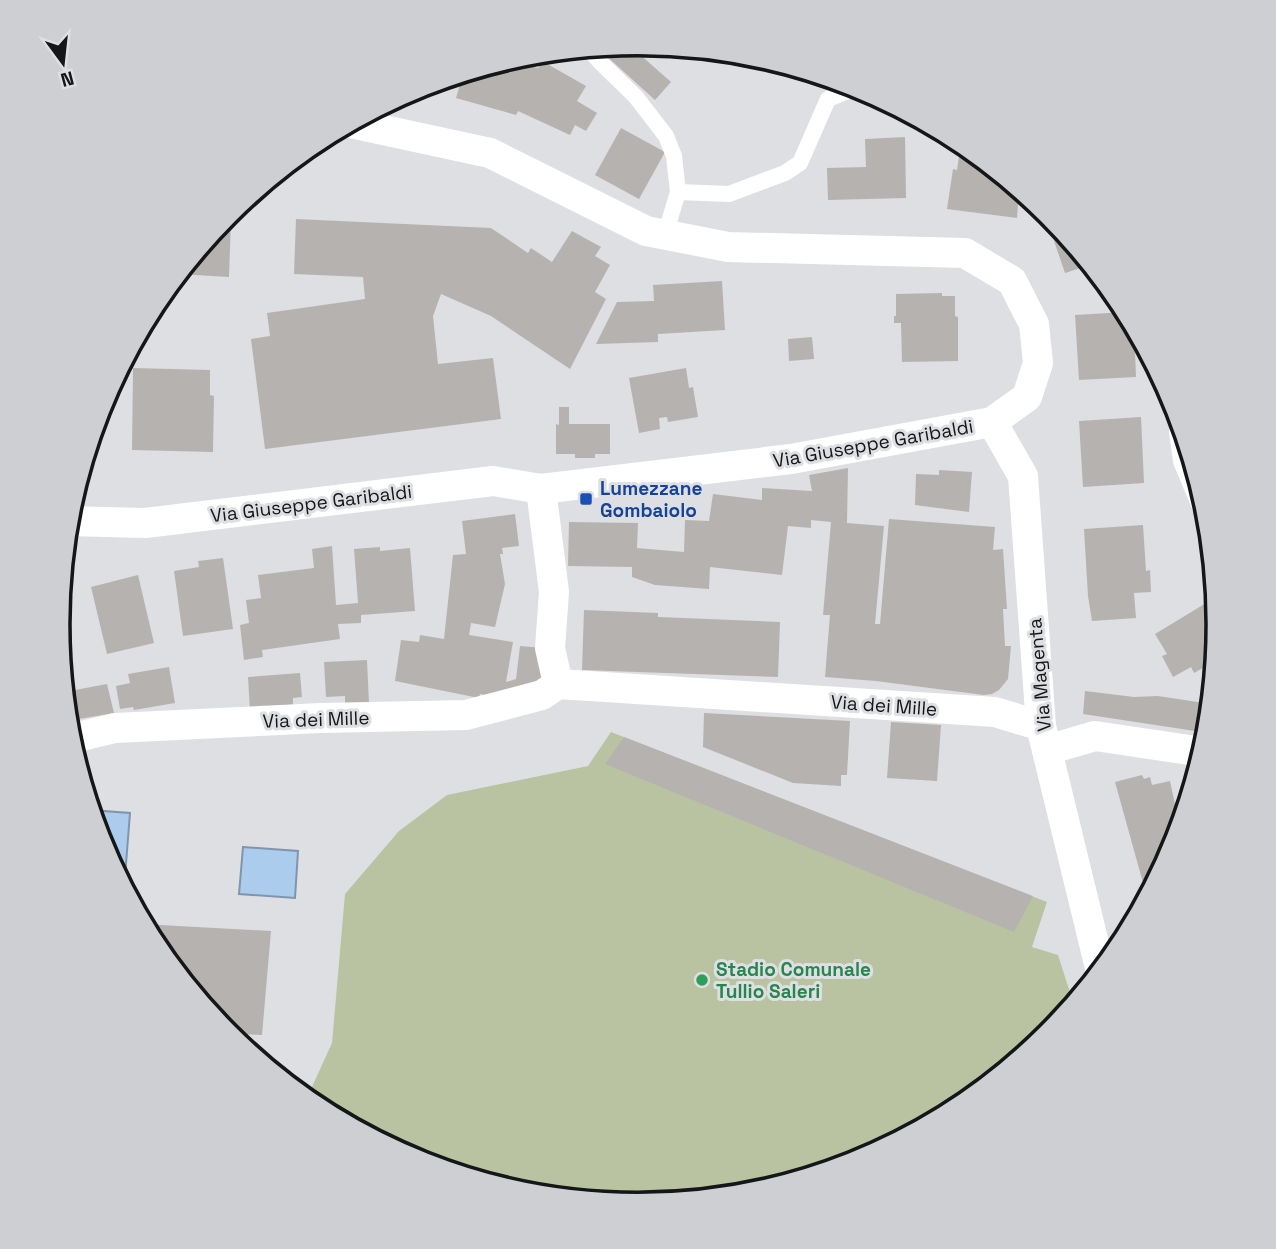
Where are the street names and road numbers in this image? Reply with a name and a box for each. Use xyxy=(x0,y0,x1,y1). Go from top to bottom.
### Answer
street label: Via Giuseppe Garibaldi xyxy=(771,414,975,473)
street label: Via Giuseppe Garibaldi xyxy=(209,479,413,528)
street label: Via Magenta xyxy=(1022,617,1057,733)
street label: Via dei Mille xyxy=(830,689,938,722)
street label: Via dei Mille xyxy=(262,705,370,734)

